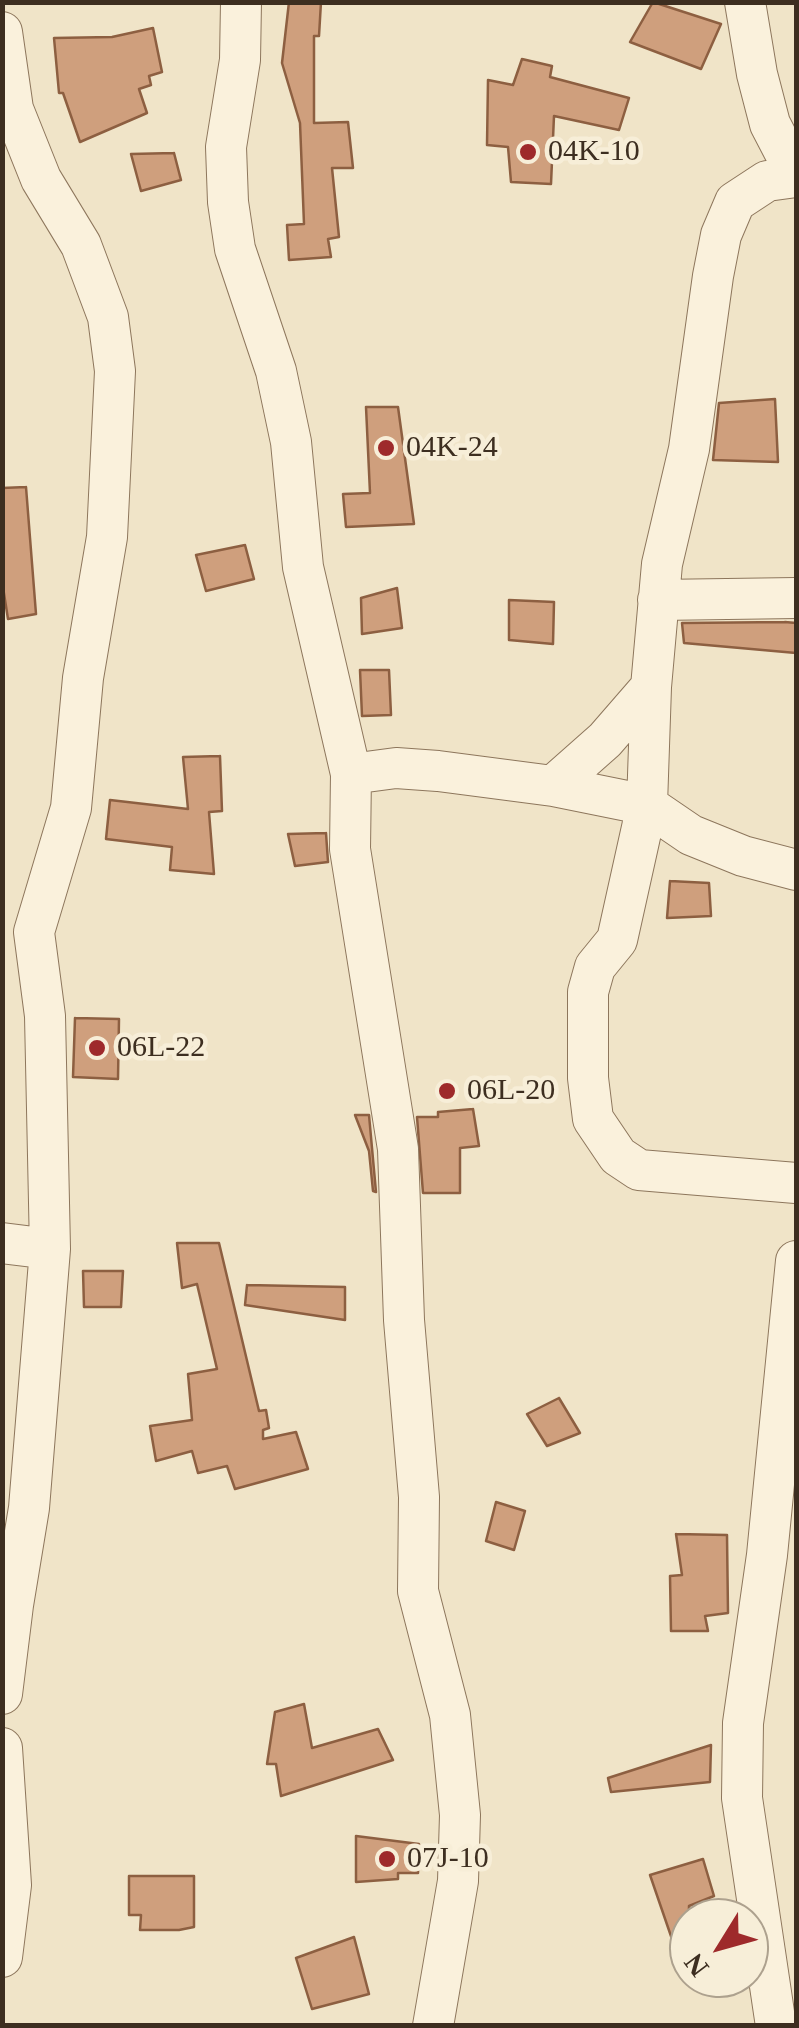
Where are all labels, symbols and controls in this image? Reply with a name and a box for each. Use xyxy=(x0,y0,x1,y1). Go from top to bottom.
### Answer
place label: 04K-10 xyxy=(548,134,640,170)
marker: 04K-10 xyxy=(517,141,539,163)
place label: 04K-24 xyxy=(406,430,498,466)
marker: 04K-24 xyxy=(375,437,397,459)
place label: 06L-22 xyxy=(117,1030,205,1066)
marker: 06L-22 xyxy=(86,1037,108,1059)
place label: 06L-20 xyxy=(467,1073,555,1109)
marker: 06L-20 xyxy=(436,1080,458,1102)
place label: 07J-10 xyxy=(407,1841,489,1877)
marker: 07J-10 xyxy=(376,1848,398,1870)
north arrow xyxy=(669,1898,769,1998)
text: N xyxy=(678,1948,715,1983)

